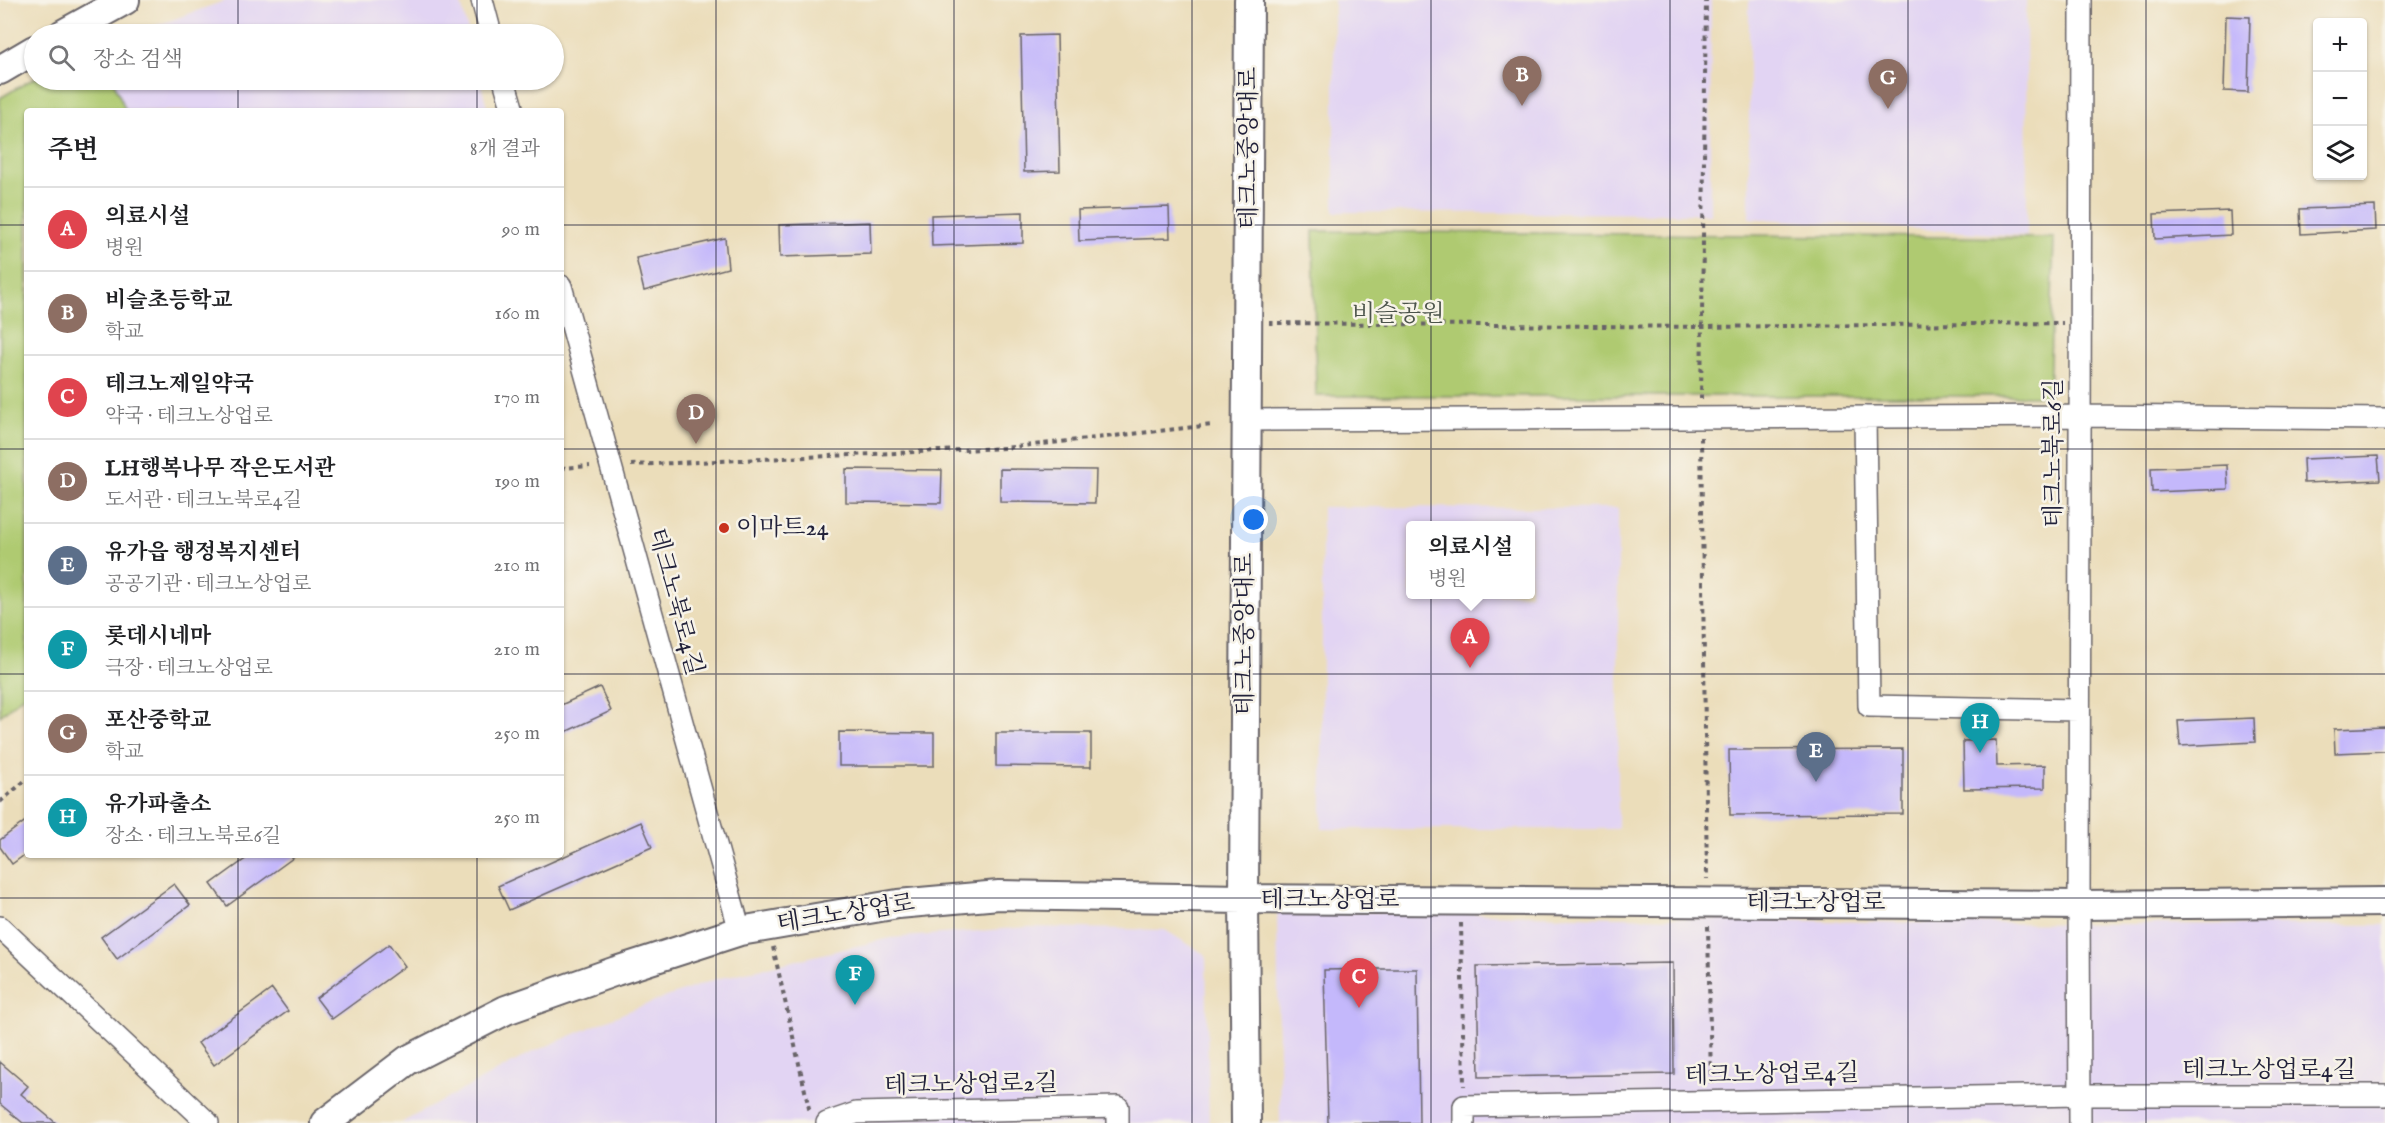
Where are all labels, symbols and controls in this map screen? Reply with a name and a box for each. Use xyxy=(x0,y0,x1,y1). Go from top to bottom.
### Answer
map controls xyxy=(2313,18,2367,180)
button: + xyxy=(2313,18,2367,72)
search box xyxy=(24,24,564,90)
icon: search xyxy=(45,41,78,74)
text: 장소 검색 xyxy=(93,46,183,74)
pin: B xyxy=(1502,57,1541,106)
pin: G xyxy=(1868,60,1908,109)
street label: 테크노중앙대로 xyxy=(1234,67,1265,229)
button: − xyxy=(2313,72,2367,126)
button: layers xyxy=(2313,126,2367,180)
text: 주변 xyxy=(48,134,98,167)
text: 8개 결과 xyxy=(470,137,540,162)
text: 의료시설 xyxy=(105,203,190,231)
text: A xyxy=(61,217,74,242)
text: 90 m xyxy=(502,217,540,242)
text: 병원 xyxy=(105,236,144,261)
text: 비슬초등학교 xyxy=(105,287,233,315)
park label: 비슬공원 xyxy=(1352,299,1444,330)
text: B xyxy=(61,301,74,326)
text: 160 m xyxy=(494,301,540,326)
text: 학교 xyxy=(105,320,144,345)
text: 테크노제일약국 xyxy=(105,371,254,399)
street label: 테크노북로6길 xyxy=(2039,378,2070,528)
text: C xyxy=(60,385,75,410)
text: 170 m xyxy=(494,385,540,410)
pin: D xyxy=(676,394,716,444)
text: 약국 · 테크노상업로 xyxy=(105,404,273,429)
text: LH행복나무 작은도서관 xyxy=(105,455,336,483)
text: D xyxy=(59,469,76,494)
text: 190 m xyxy=(494,469,540,494)
text: 도서관 · 테크노북로4길 xyxy=(105,488,302,513)
your location xyxy=(1239,505,1268,534)
place label: 이마트24 xyxy=(736,513,829,544)
marker: 이마트24 xyxy=(717,521,731,535)
popup xyxy=(1406,521,1535,599)
street label: 테크노북로4길 xyxy=(641,525,709,679)
text: 의료시설 xyxy=(1428,534,1513,562)
text: 유가읍 행정복지센터 xyxy=(105,539,301,567)
text: E xyxy=(61,553,74,578)
text: 210 m xyxy=(494,553,540,578)
street label: 테크노중앙대로 xyxy=(1230,553,1261,715)
text: 병원 xyxy=(1428,567,1467,592)
text: 공공기관 · 테크노상업로 xyxy=(105,572,311,597)
pin: A xyxy=(1450,618,1490,668)
text: 롯데시네마 xyxy=(105,623,211,651)
text: F xyxy=(61,637,74,662)
text: 210 m xyxy=(494,637,540,662)
text: 극장 · 테크노상업로 xyxy=(105,656,273,681)
pin: H xyxy=(1960,704,2000,753)
text: 포산중학교 xyxy=(105,707,211,735)
text: G xyxy=(60,721,75,746)
text: 250 m xyxy=(494,721,540,746)
pin: E xyxy=(1796,732,1836,782)
text: 학교 xyxy=(105,740,144,765)
text: 유가파출소 xyxy=(105,791,211,819)
text: H xyxy=(59,805,76,830)
text: 250 m xyxy=(494,805,540,830)
text: 장소 · 테크노북로6길 xyxy=(105,824,281,849)
street label: 테크노상업로 xyxy=(1260,885,1400,916)
street label: 테크노상업로 xyxy=(775,888,917,940)
street label: 테크노상업로 xyxy=(1746,888,1886,919)
pin: F xyxy=(836,956,874,1005)
pin: C xyxy=(1340,958,1378,1008)
street label: 테크노상업로4길 xyxy=(2182,1055,2356,1086)
street label: 테크노상업로4길 xyxy=(1685,1058,1859,1092)
street label: 테크노상업로2길 xyxy=(884,1068,1058,1102)

